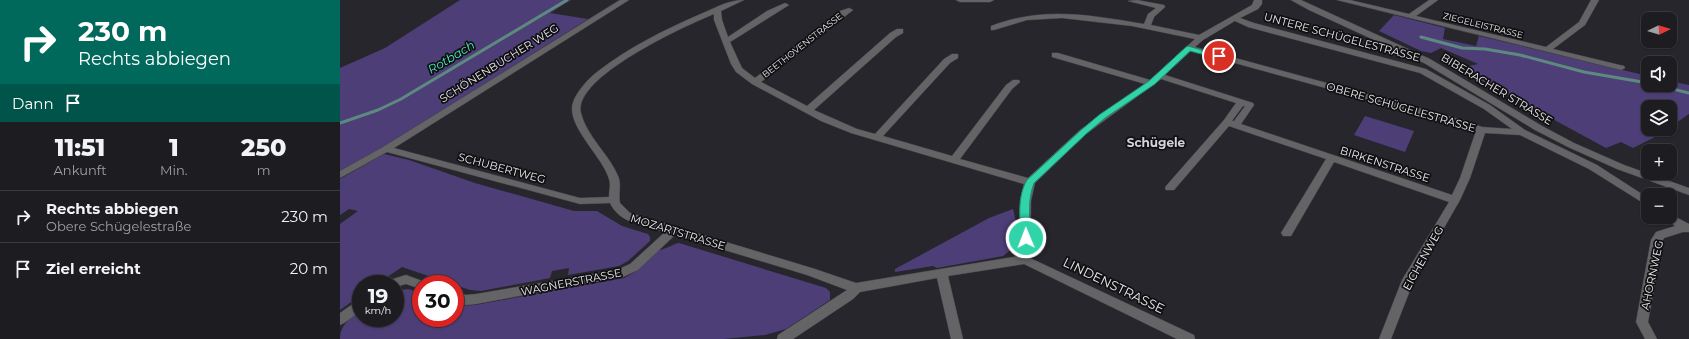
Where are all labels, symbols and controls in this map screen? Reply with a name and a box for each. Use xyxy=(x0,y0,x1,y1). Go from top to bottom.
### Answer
street label: UNTERE SCHÜGELESTRASSE xyxy=(1262,9,1422,65)
street label: BEETHOVENSTRASSE xyxy=(760,10,844,80)
street label: ZIEGELEISTRASSE xyxy=(1442,10,1524,40)
north arrow xyxy=(1641,12,1677,48)
map controls xyxy=(1641,12,1677,224)
text: 230 m xyxy=(78,14,167,48)
icon: right xyxy=(12,16,64,68)
street label: SCHÖNENBUCHER WEG xyxy=(437,21,561,105)
water label: Rotbach xyxy=(425,37,477,77)
pin xyxy=(1202,39,1236,73)
icon: arrive xyxy=(1208,45,1230,67)
text: Rechts abbiegen xyxy=(78,48,231,70)
street label: BIBERACHER STRASSE xyxy=(1439,50,1555,128)
button: sound xyxy=(1641,56,1677,92)
street label: OBERE SCHÜGELESTRASSE xyxy=(1325,79,1477,135)
icon: arrive xyxy=(62,92,84,114)
text: Dann xyxy=(12,94,54,113)
button: layers xyxy=(1641,100,1677,136)
text: 11:51 xyxy=(55,133,105,162)
text: 1 xyxy=(169,133,179,162)
text: 250 xyxy=(241,133,286,162)
district label: Schügele xyxy=(1127,135,1186,150)
street label: BIRKENSTRASSE xyxy=(1338,143,1432,185)
button: + xyxy=(1641,144,1677,180)
street label: SCHUBERTWEG xyxy=(457,150,547,186)
text: Ankunft xyxy=(54,162,107,178)
text: Min. xyxy=(160,162,188,178)
text: m xyxy=(257,162,271,178)
button: − xyxy=(1641,188,1677,224)
text: Rechts abbiegen xyxy=(46,199,179,218)
icon: right xyxy=(12,206,34,228)
text: 230 m xyxy=(281,207,328,226)
street label: MOZARTSTRASSE xyxy=(629,211,727,253)
position arrow xyxy=(1005,217,1047,259)
text: Obere Schügelestraße xyxy=(46,218,191,234)
street label: EICHENWEG xyxy=(1400,223,1446,293)
street label: AHORNWEG xyxy=(1638,239,1666,311)
street label: LINDENSTRASSE xyxy=(1061,254,1167,316)
icon: arrive xyxy=(12,258,34,280)
text: Ziel erreicht xyxy=(46,259,141,278)
text: 20 m xyxy=(290,259,328,278)
street label: WAGNERSTRASSE xyxy=(520,265,622,299)
speed limit sign: 30 xyxy=(412,275,464,327)
text: 19 xyxy=(368,284,388,308)
text: km/h xyxy=(365,304,391,317)

